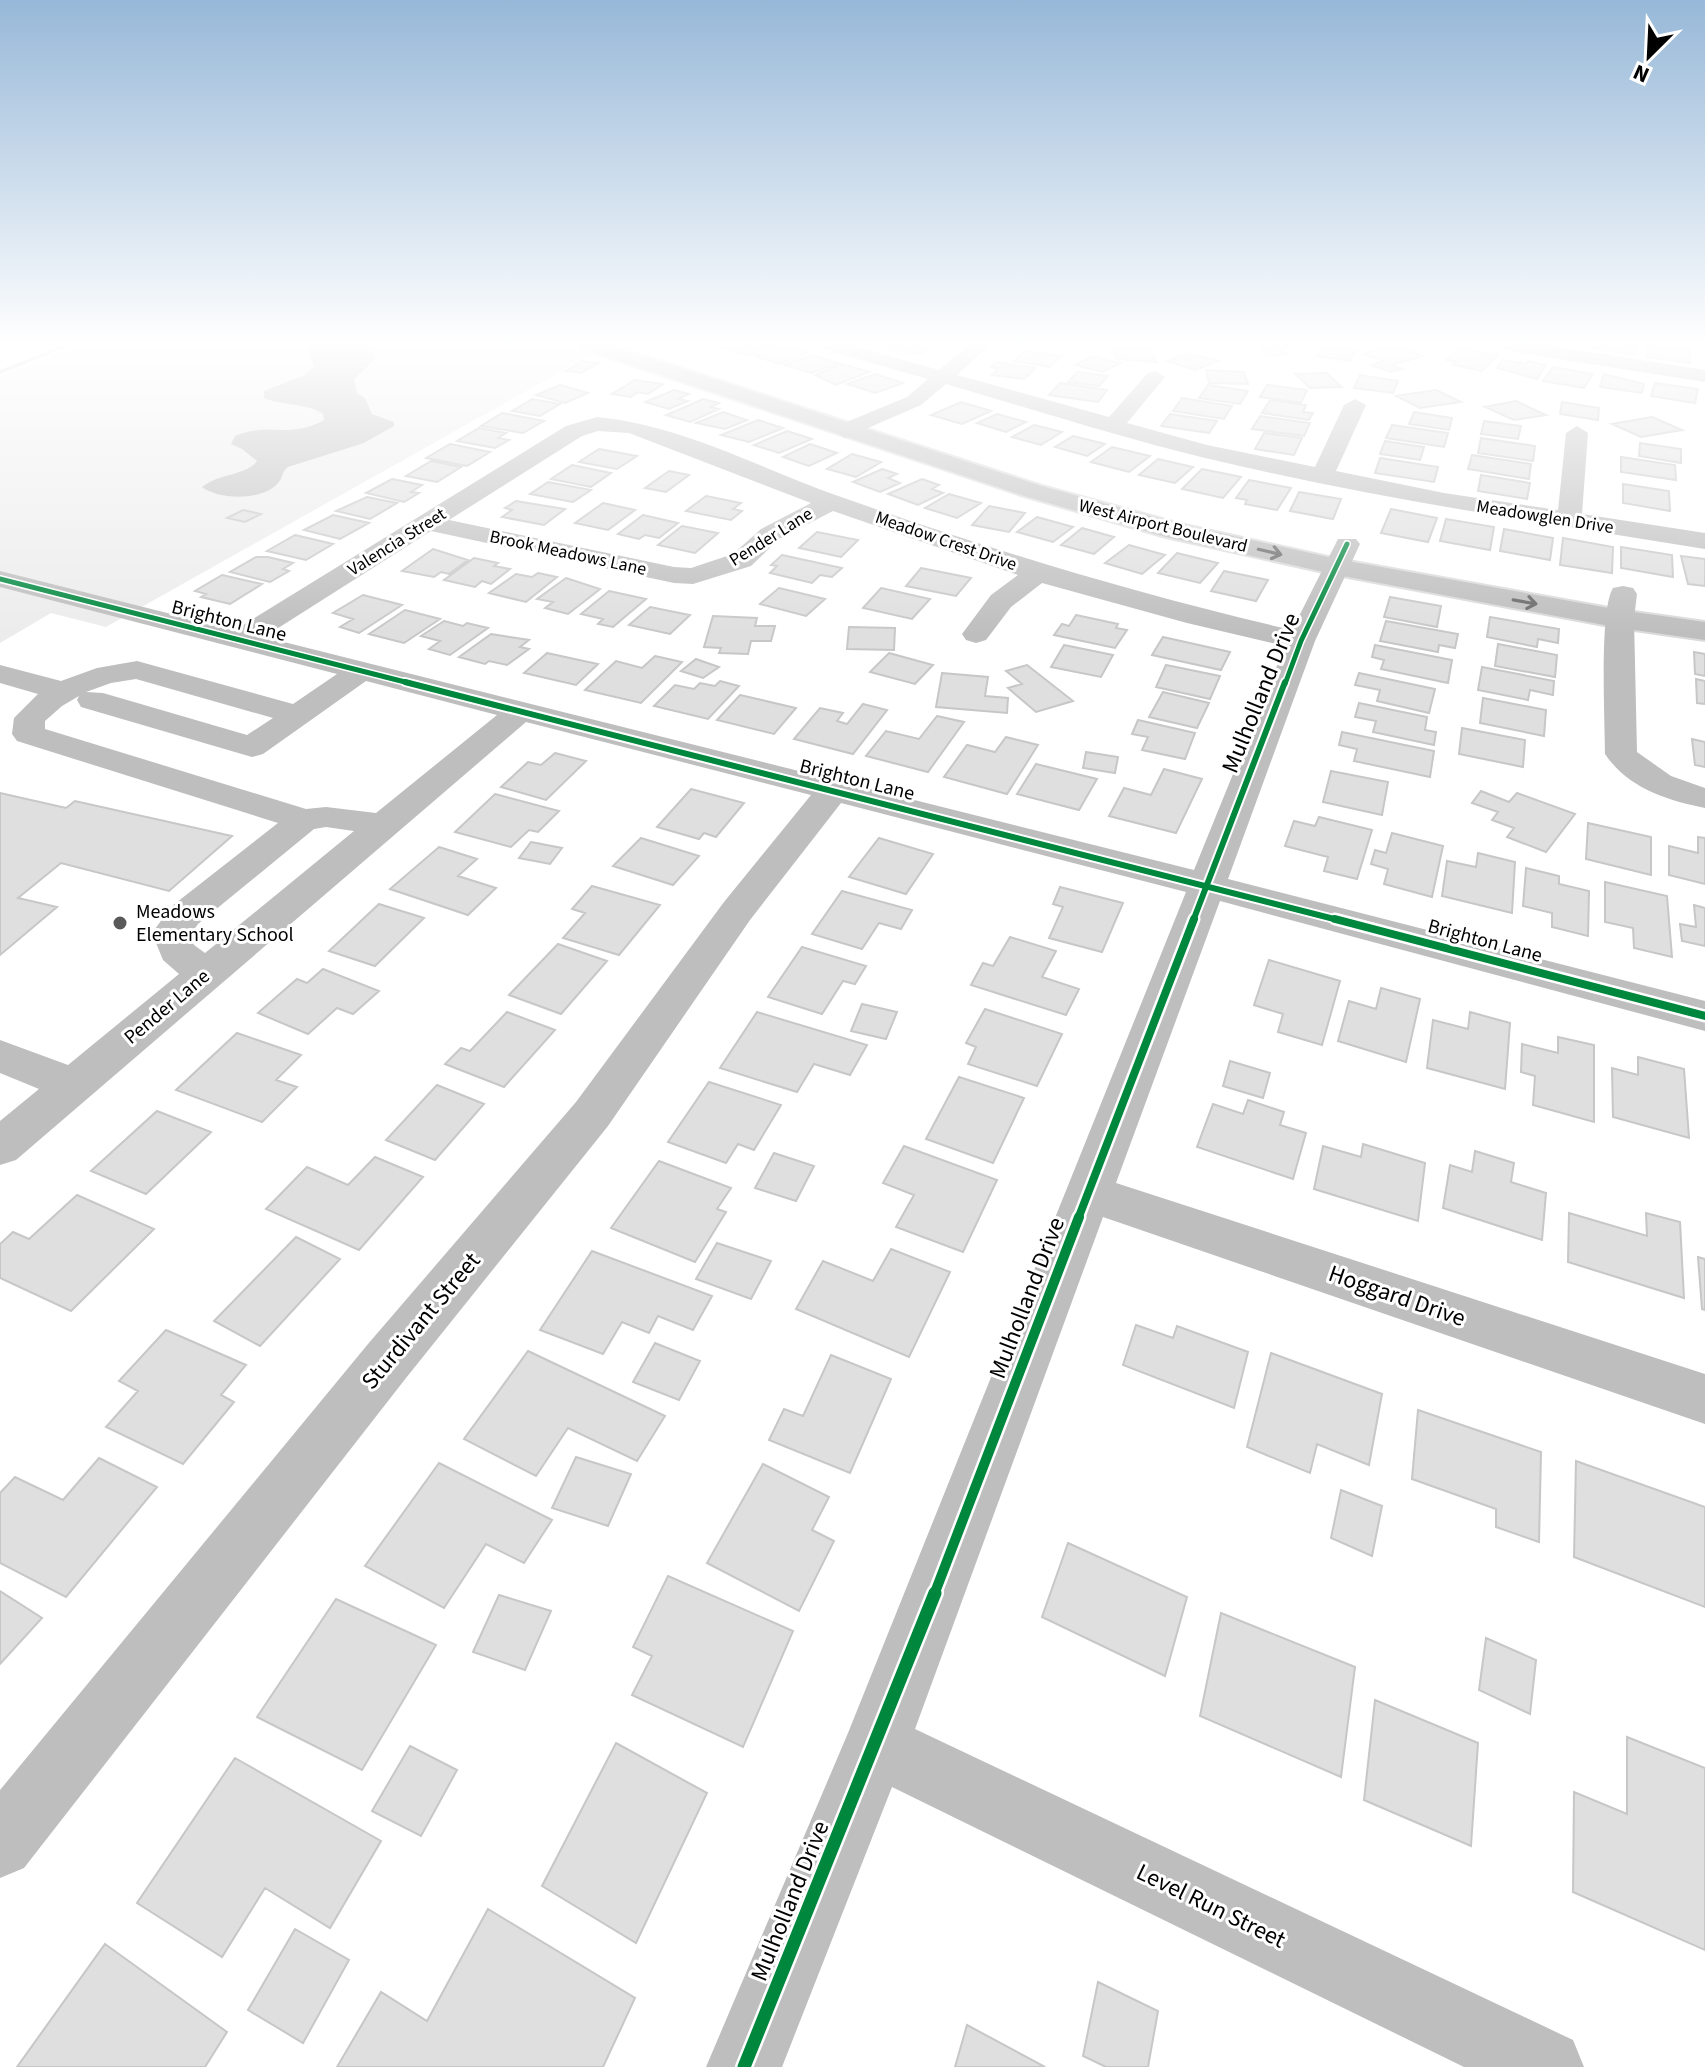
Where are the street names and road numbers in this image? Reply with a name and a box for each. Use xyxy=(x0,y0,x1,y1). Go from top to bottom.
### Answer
street label: West Airport Boulevard xyxy=(1076,493,1250,559)
street label: Meadowglen Drive xyxy=(1475,494,1615,540)
street label: Pender Lane xyxy=(725,501,817,572)
street label: Valencia Street xyxy=(343,502,451,582)
street label: Meadow Crest Drive xyxy=(872,505,1020,577)
street label: Brook Meadows Lane xyxy=(487,524,649,582)
street label: Brighton Lane xyxy=(169,593,289,649)
street label: Mulholland Drive xyxy=(1213,607,1309,779)
street label: Brighton Lane xyxy=(797,752,917,808)
street label: Brighton Lane xyxy=(1425,912,1545,970)
street label: Pender Lane xyxy=(118,963,216,1051)
street label: Mulholland Drive xyxy=(980,1212,1074,1384)
street label: Sturdivant Street xyxy=(353,1245,489,1397)
street label: Hoggard Drive xyxy=(1324,1256,1470,1336)
street label: Mulholland Drive xyxy=(742,1815,838,1987)
street label: Level Run Street xyxy=(1130,1855,1292,1957)

